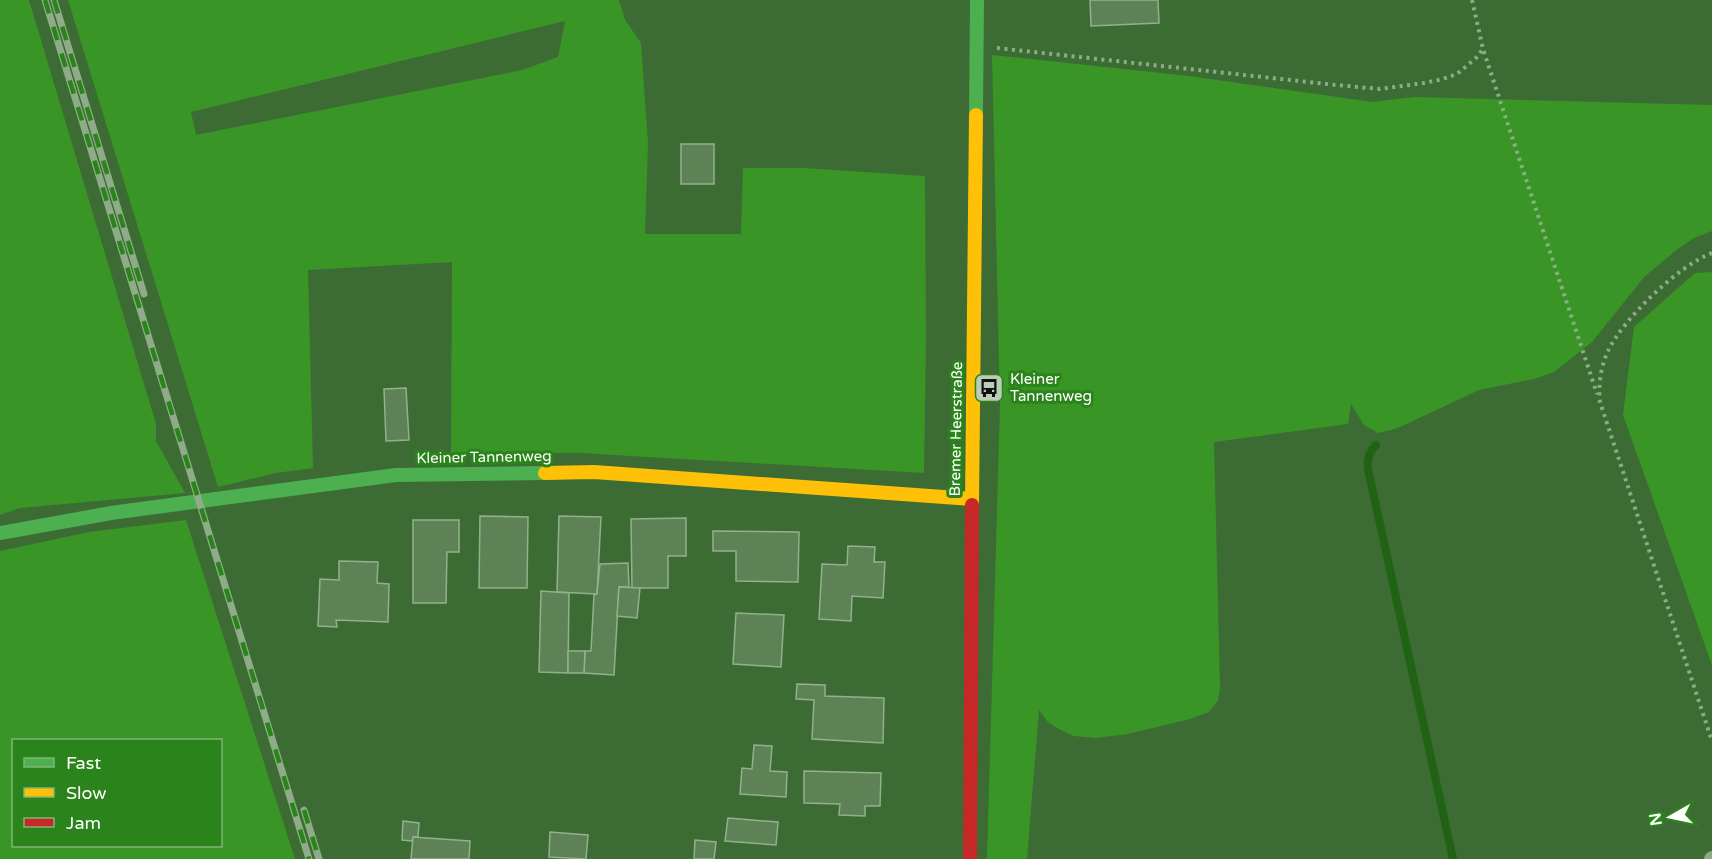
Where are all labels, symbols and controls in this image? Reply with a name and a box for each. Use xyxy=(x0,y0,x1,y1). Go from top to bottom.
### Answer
street label: Bremer Heerstraße xyxy=(946,362,966,496)
place label: Kleiner Tannenweg xyxy=(1010,370,1092,405)
bus stop icon: Kleiner Tannenweg xyxy=(973,372,1005,404)
street label: Kleiner Tannenweg xyxy=(416,447,552,467)
legend xyxy=(12,739,222,847)
text: Fast xyxy=(66,752,101,774)
text: Slow xyxy=(66,782,107,804)
north arrow xyxy=(1640,787,1700,847)
text: N xyxy=(1645,811,1667,827)
text: Jam xyxy=(66,812,101,834)

